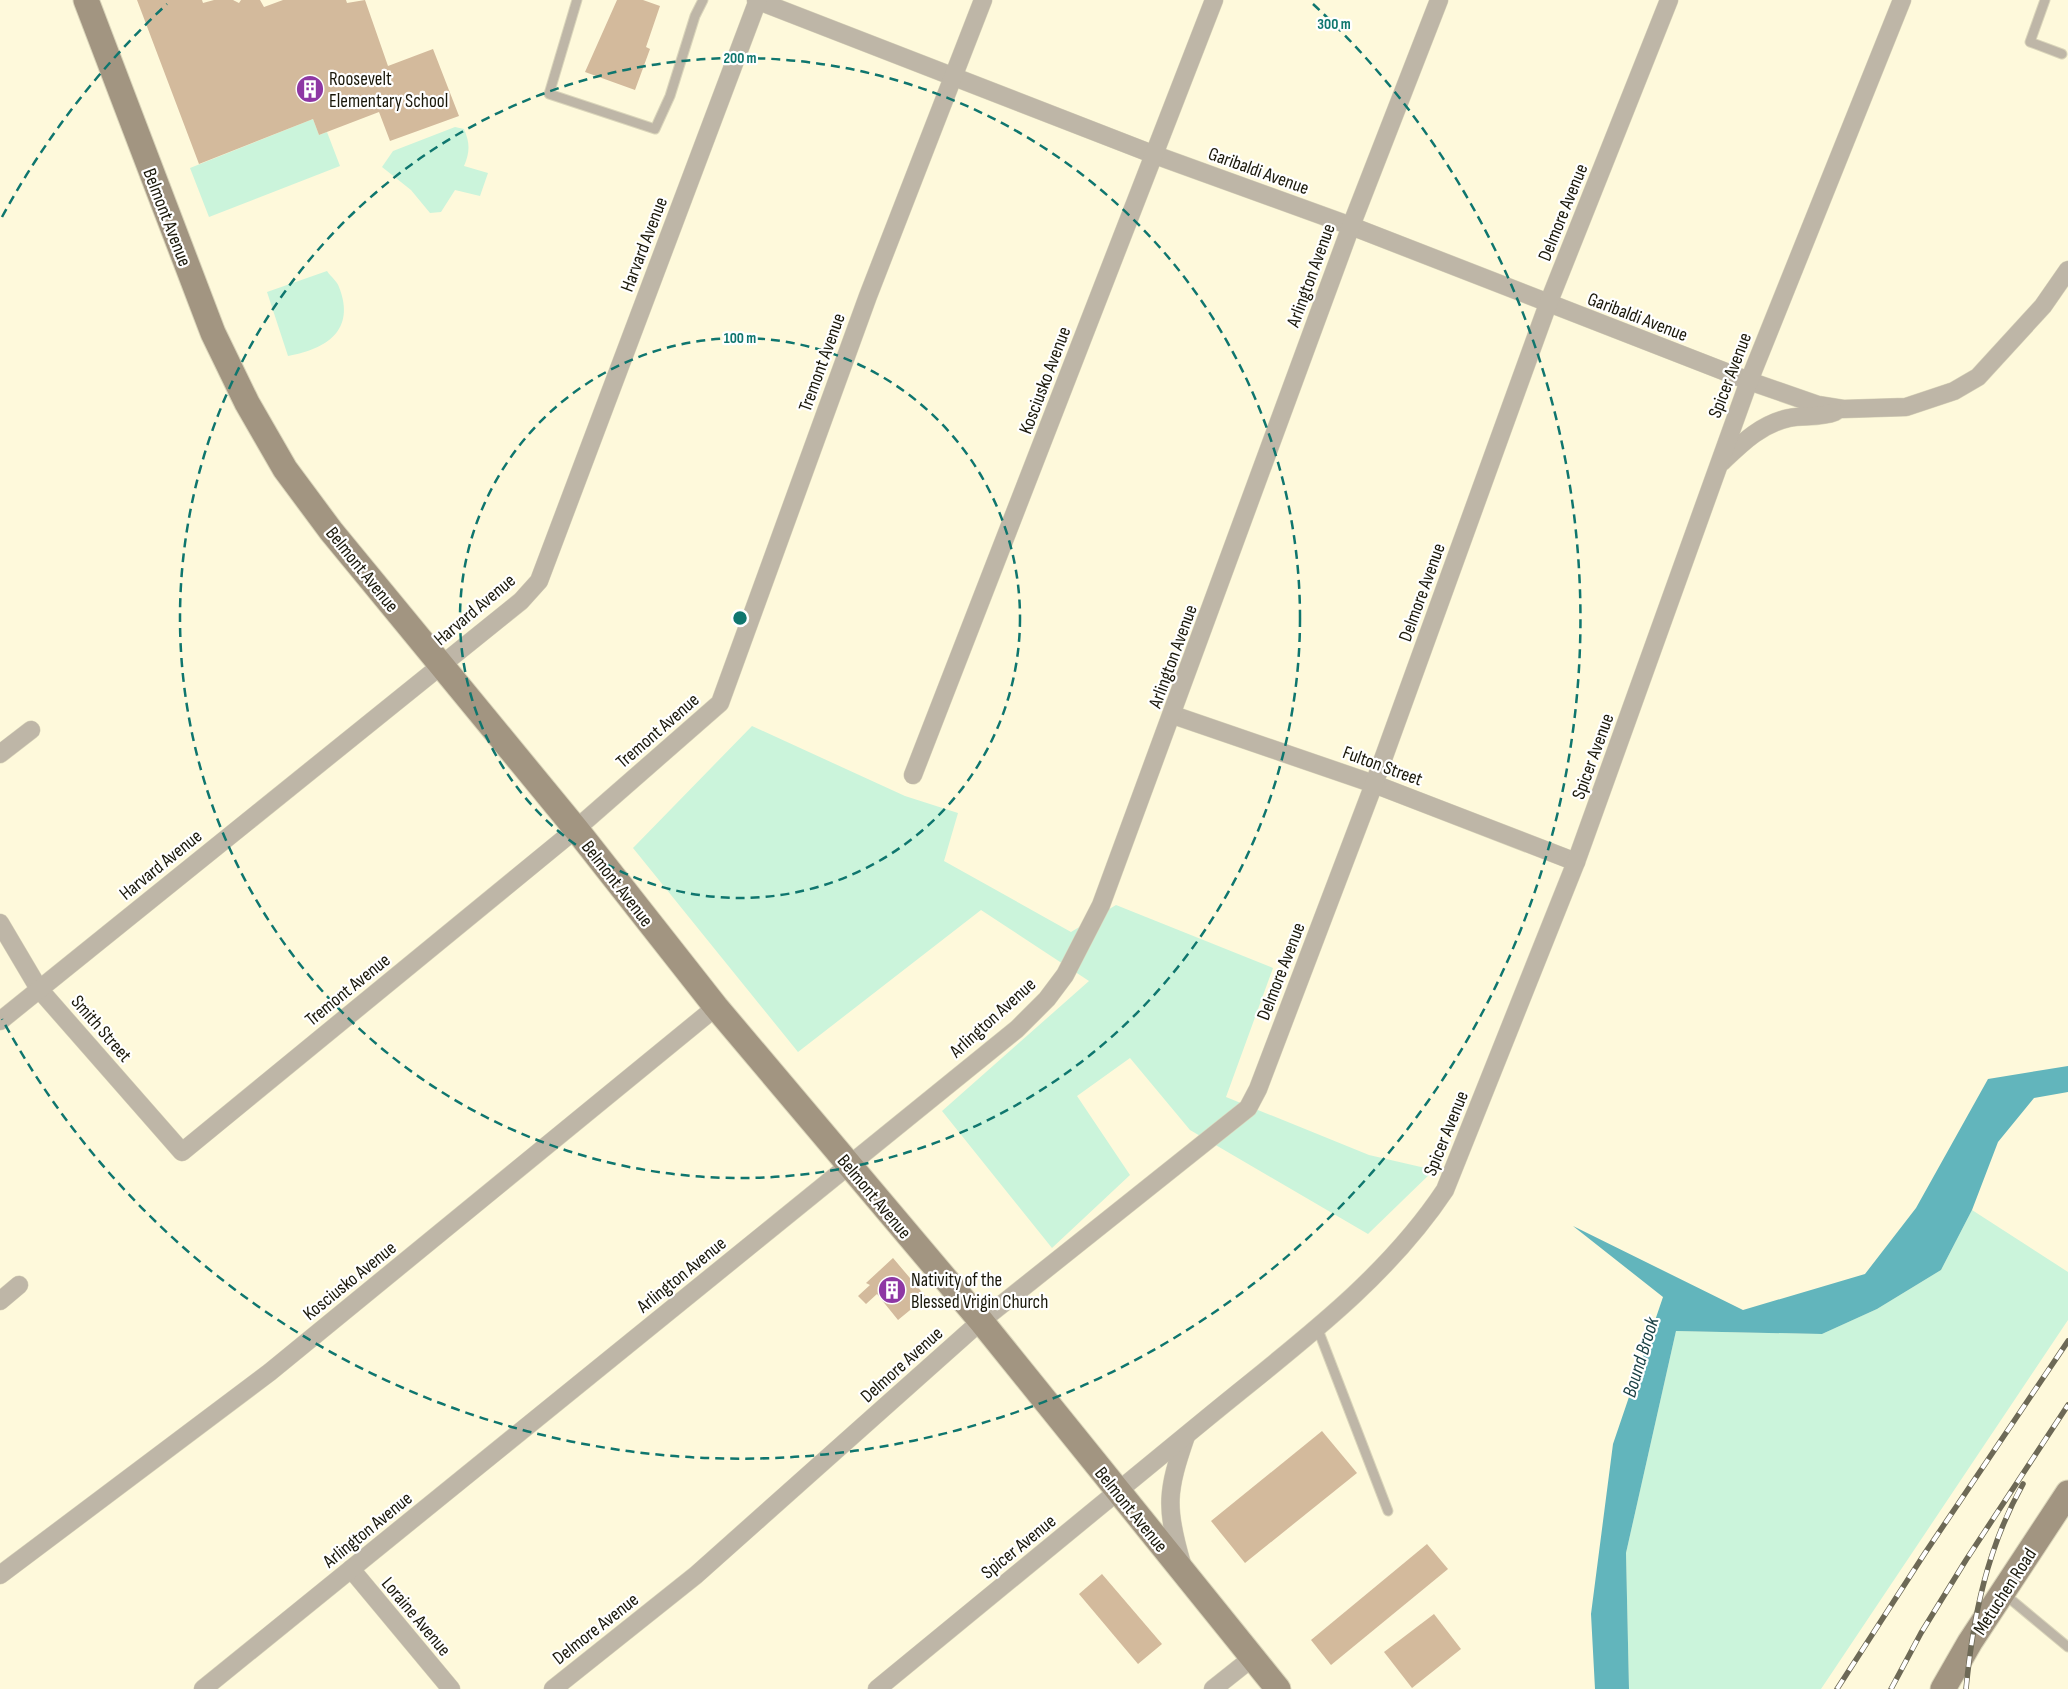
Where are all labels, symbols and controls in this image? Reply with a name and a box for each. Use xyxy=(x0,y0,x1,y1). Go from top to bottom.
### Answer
text: 300 m xyxy=(1317,15,1351,34)
text: 200 m xyxy=(723,49,757,68)
place label: Roosevelt Elementary School xyxy=(329,68,448,113)
building icon: Roosevelt Elementary School xyxy=(295,74,325,104)
street label: Garibaldi Avenue xyxy=(1205,143,1312,200)
street label: Delmore Avenue xyxy=(1533,161,1593,265)
street label: Belmont Avenue xyxy=(137,165,196,270)
street label: Harvard Avenue xyxy=(616,194,673,295)
street label: Arlington Avenue xyxy=(1282,221,1341,331)
street label: Garibaldi Avenue xyxy=(1584,288,1691,347)
street label: Tremont Avenue xyxy=(794,310,851,415)
street label: Kosciusko Avenue xyxy=(1014,324,1076,437)
text: 100 m xyxy=(724,329,756,348)
street label: Spicer Avenue xyxy=(1704,330,1757,421)
street label: Belmont Avenue xyxy=(320,523,403,617)
street label: Delmore Avenue xyxy=(1394,540,1451,645)
street label: Harvard Avenue xyxy=(429,569,520,651)
street label: Arlington Avenue xyxy=(1144,602,1203,712)
centre of rings xyxy=(731,609,749,627)
street label: Tremont Avenue xyxy=(612,689,704,774)
street label: Spicer Avenue xyxy=(1567,710,1620,803)
street label: Fulton Street xyxy=(1339,741,1426,792)
street label: Harvard Avenue xyxy=(115,825,207,905)
street label: Belmont Avenue xyxy=(576,836,658,932)
street label: Delmore Avenue xyxy=(1252,919,1311,1024)
street label: Tremont Avenue xyxy=(301,949,395,1031)
street label: Arlington Avenue xyxy=(944,973,1041,1064)
street label: Smith Street xyxy=(66,991,136,1067)
street label: Spicer Avenue xyxy=(1419,1088,1474,1179)
street label: Belmont Avenue xyxy=(832,1150,916,1244)
street label: Arlington Avenue xyxy=(632,1232,731,1319)
street label: Kosciusko Avenue xyxy=(299,1237,401,1326)
place label: Nativity of the Blessed Vrigin Church xyxy=(911,1269,1048,1314)
building icon: Nativity of the Blessed Vrigin Church xyxy=(877,1275,907,1305)
water label: Bound Brook xyxy=(1617,1314,1665,1400)
street label: Delmore Avenue xyxy=(856,1322,948,1408)
street label: Belmont Avenue xyxy=(1089,1463,1172,1557)
street label: Arlington Avenue xyxy=(318,1487,417,1574)
street label: Spicer Avenue xyxy=(977,1510,1061,1584)
street label: Metuchen Road xyxy=(1969,1544,2042,1640)
street label: Loraine Avenue xyxy=(376,1573,455,1661)
street label: Delmore Avenue xyxy=(548,1588,644,1670)

